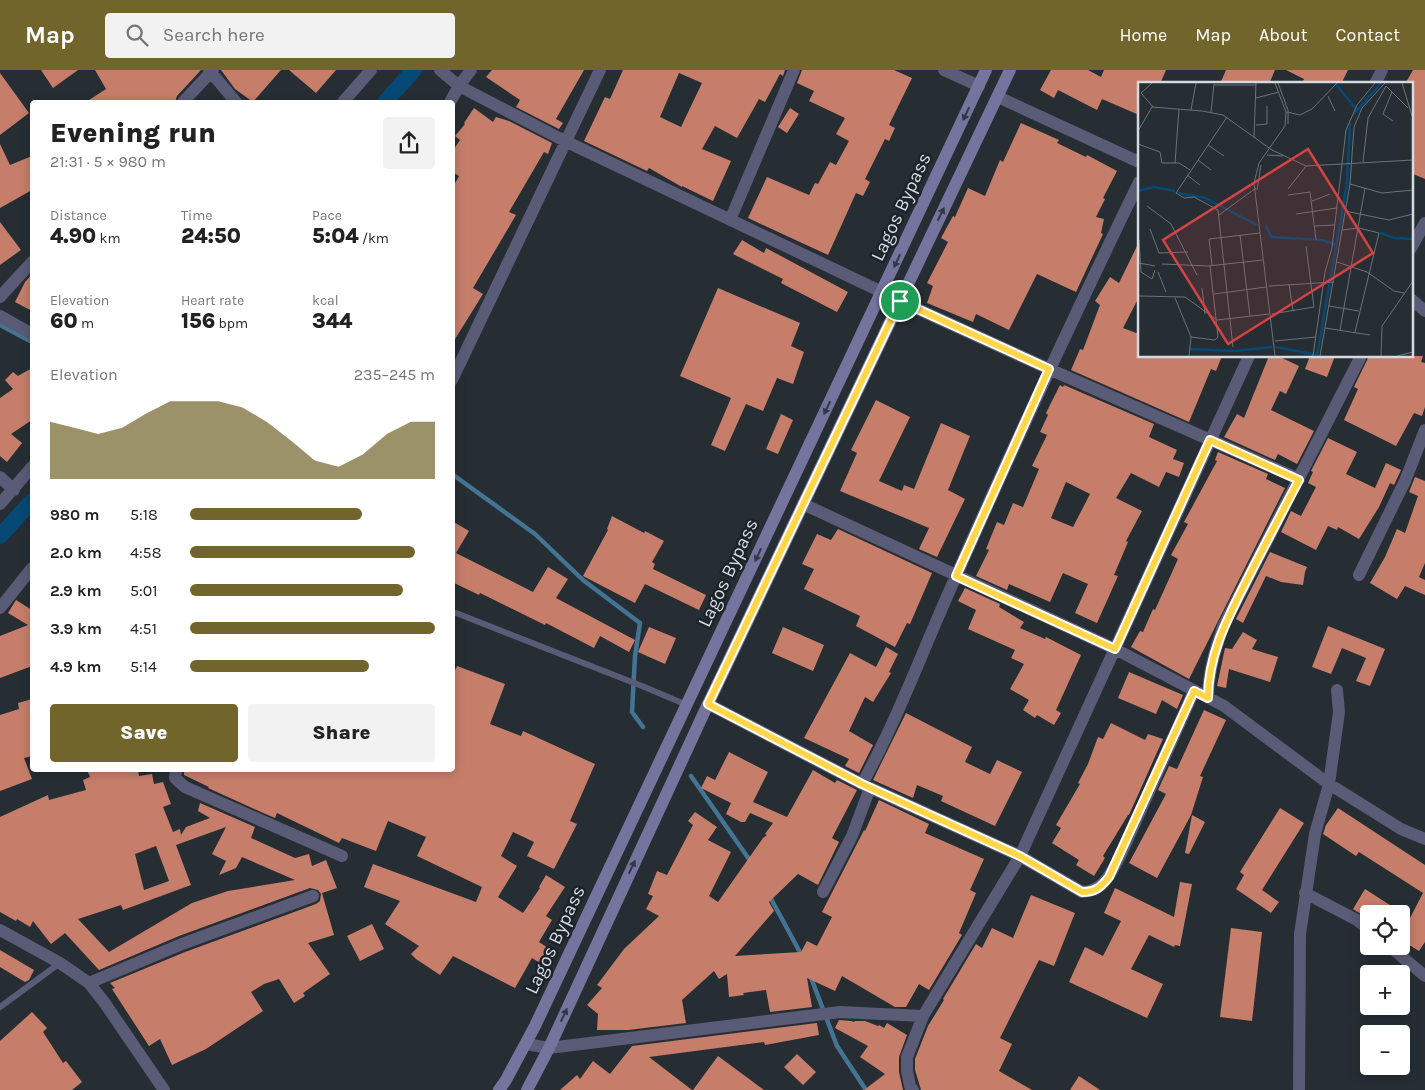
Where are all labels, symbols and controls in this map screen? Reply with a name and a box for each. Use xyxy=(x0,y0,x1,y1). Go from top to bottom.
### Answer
search box xyxy=(105,13,455,58)
text: Map xyxy=(25,21,75,49)
icon: search xyxy=(123,21,151,49)
text: Search here xyxy=(163,24,265,46)
text: Home xyxy=(1119,24,1167,46)
text: Map xyxy=(1195,24,1231,46)
text: About xyxy=(1259,24,1308,46)
text: Contact xyxy=(1336,24,1400,46)
inset map xyxy=(1138,82,1412,358)
one-way arrow xyxy=(961,107,969,121)
text: Evening run xyxy=(50,116,216,149)
button: share xyxy=(383,117,435,169)
street label: Lagos Bypass xyxy=(866,149,936,265)
text: 21:31 · 5 × 980 m xyxy=(50,152,166,171)
text: Distance xyxy=(50,207,107,224)
text: Time xyxy=(181,207,212,224)
text: Pace xyxy=(312,207,342,224)
one-way arrow xyxy=(937,207,945,221)
text: 4.90 xyxy=(50,224,96,248)
text: 24:50 xyxy=(181,224,241,248)
text: 5:04 xyxy=(312,224,359,248)
text: km xyxy=(96,230,121,247)
text: /km xyxy=(359,230,389,247)
one-way arrow xyxy=(892,254,900,268)
pin xyxy=(879,280,921,322)
icon: arrive xyxy=(886,287,914,315)
text: Elevation xyxy=(50,292,109,309)
text: Heart rate xyxy=(181,292,244,309)
text: kcal xyxy=(312,292,339,309)
text: 60 xyxy=(50,309,78,333)
text: 156 xyxy=(181,309,215,333)
text: 344 xyxy=(312,309,352,333)
text: m xyxy=(78,315,94,332)
text: bpm xyxy=(215,315,248,332)
text: Elevation xyxy=(50,365,118,384)
text: 235–245 m xyxy=(354,365,435,384)
one-way arrow xyxy=(823,401,831,415)
text: 980 m xyxy=(50,505,99,524)
text: 5:18 xyxy=(130,505,158,524)
street label: Lagos Bypass xyxy=(693,515,763,631)
text: 2.0 km xyxy=(50,543,102,562)
text: 4:58 xyxy=(130,543,162,562)
one-way arrow xyxy=(753,548,761,562)
text: 2.9 km xyxy=(50,581,102,600)
text: 5:01 xyxy=(130,581,158,600)
text: 3.9 km xyxy=(50,619,102,638)
text: 4:51 xyxy=(130,619,157,638)
text: 4.9 km xyxy=(50,657,101,676)
text: 5:14 xyxy=(130,657,157,676)
button: Save xyxy=(50,704,238,762)
button: Share xyxy=(248,704,435,762)
one-way arrow xyxy=(628,860,637,875)
street label: Lagos Bypass xyxy=(520,882,590,998)
map controls xyxy=(1360,905,1410,1075)
button: locate xyxy=(1360,905,1410,955)
button: + xyxy=(1360,965,1410,1015)
one-way arrow xyxy=(561,1008,569,1022)
button: − xyxy=(1360,1025,1410,1075)

